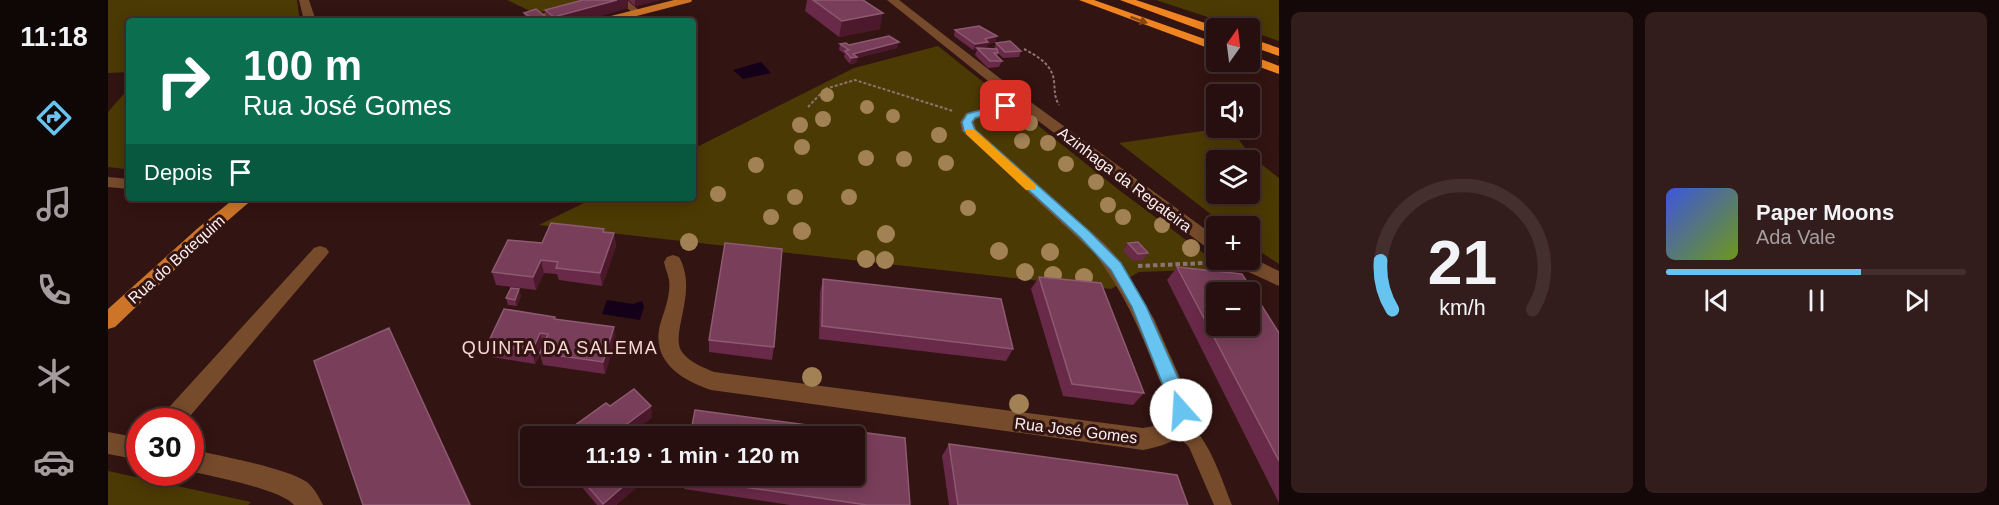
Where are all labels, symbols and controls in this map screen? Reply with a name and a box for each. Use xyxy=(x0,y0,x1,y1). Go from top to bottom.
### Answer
one-way arrow xyxy=(1131,15,1149,25)
north arrow xyxy=(1206,18,1260,72)
map controls xyxy=(1206,18,1260,336)
text: 11:18 xyxy=(20,22,88,52)
icon: right xyxy=(144,42,222,120)
text: 100 m xyxy=(243,42,362,89)
pin xyxy=(980,80,1031,131)
button: sound xyxy=(1206,84,1260,138)
icon: arrive xyxy=(989,89,1022,122)
text: Rua José Gomes xyxy=(243,91,452,121)
icon: directions xyxy=(33,97,75,139)
street label: Azinhaga da Regateira xyxy=(1055,124,1195,235)
button: layers xyxy=(1206,150,1260,204)
icon: arrive xyxy=(224,156,257,189)
text: Depois xyxy=(144,160,212,185)
icon: music xyxy=(33,183,75,225)
text: Paper Moons xyxy=(1756,200,1894,225)
street label: Rua do Botequim xyxy=(125,212,228,307)
button: + xyxy=(1206,216,1260,270)
text: Ada Vale xyxy=(1756,226,1836,248)
text: 21 xyxy=(1427,228,1497,297)
icon: phone xyxy=(33,269,75,311)
button: − xyxy=(1206,282,1260,336)
icon: previous xyxy=(1700,284,1733,317)
icon: pause xyxy=(1800,284,1833,317)
icon: next xyxy=(1900,284,1933,317)
text: km/h xyxy=(1439,296,1485,320)
district label: QUINTA DA SALEMA xyxy=(462,338,658,358)
icon: climate xyxy=(33,355,75,397)
position arrow xyxy=(1149,378,1213,442)
speed limit sign: 30 xyxy=(126,408,204,486)
street label: Rua José Gomes xyxy=(1014,415,1138,446)
icon: car xyxy=(33,441,75,483)
text: 11:19 · 1 min · 120 m xyxy=(586,443,800,468)

